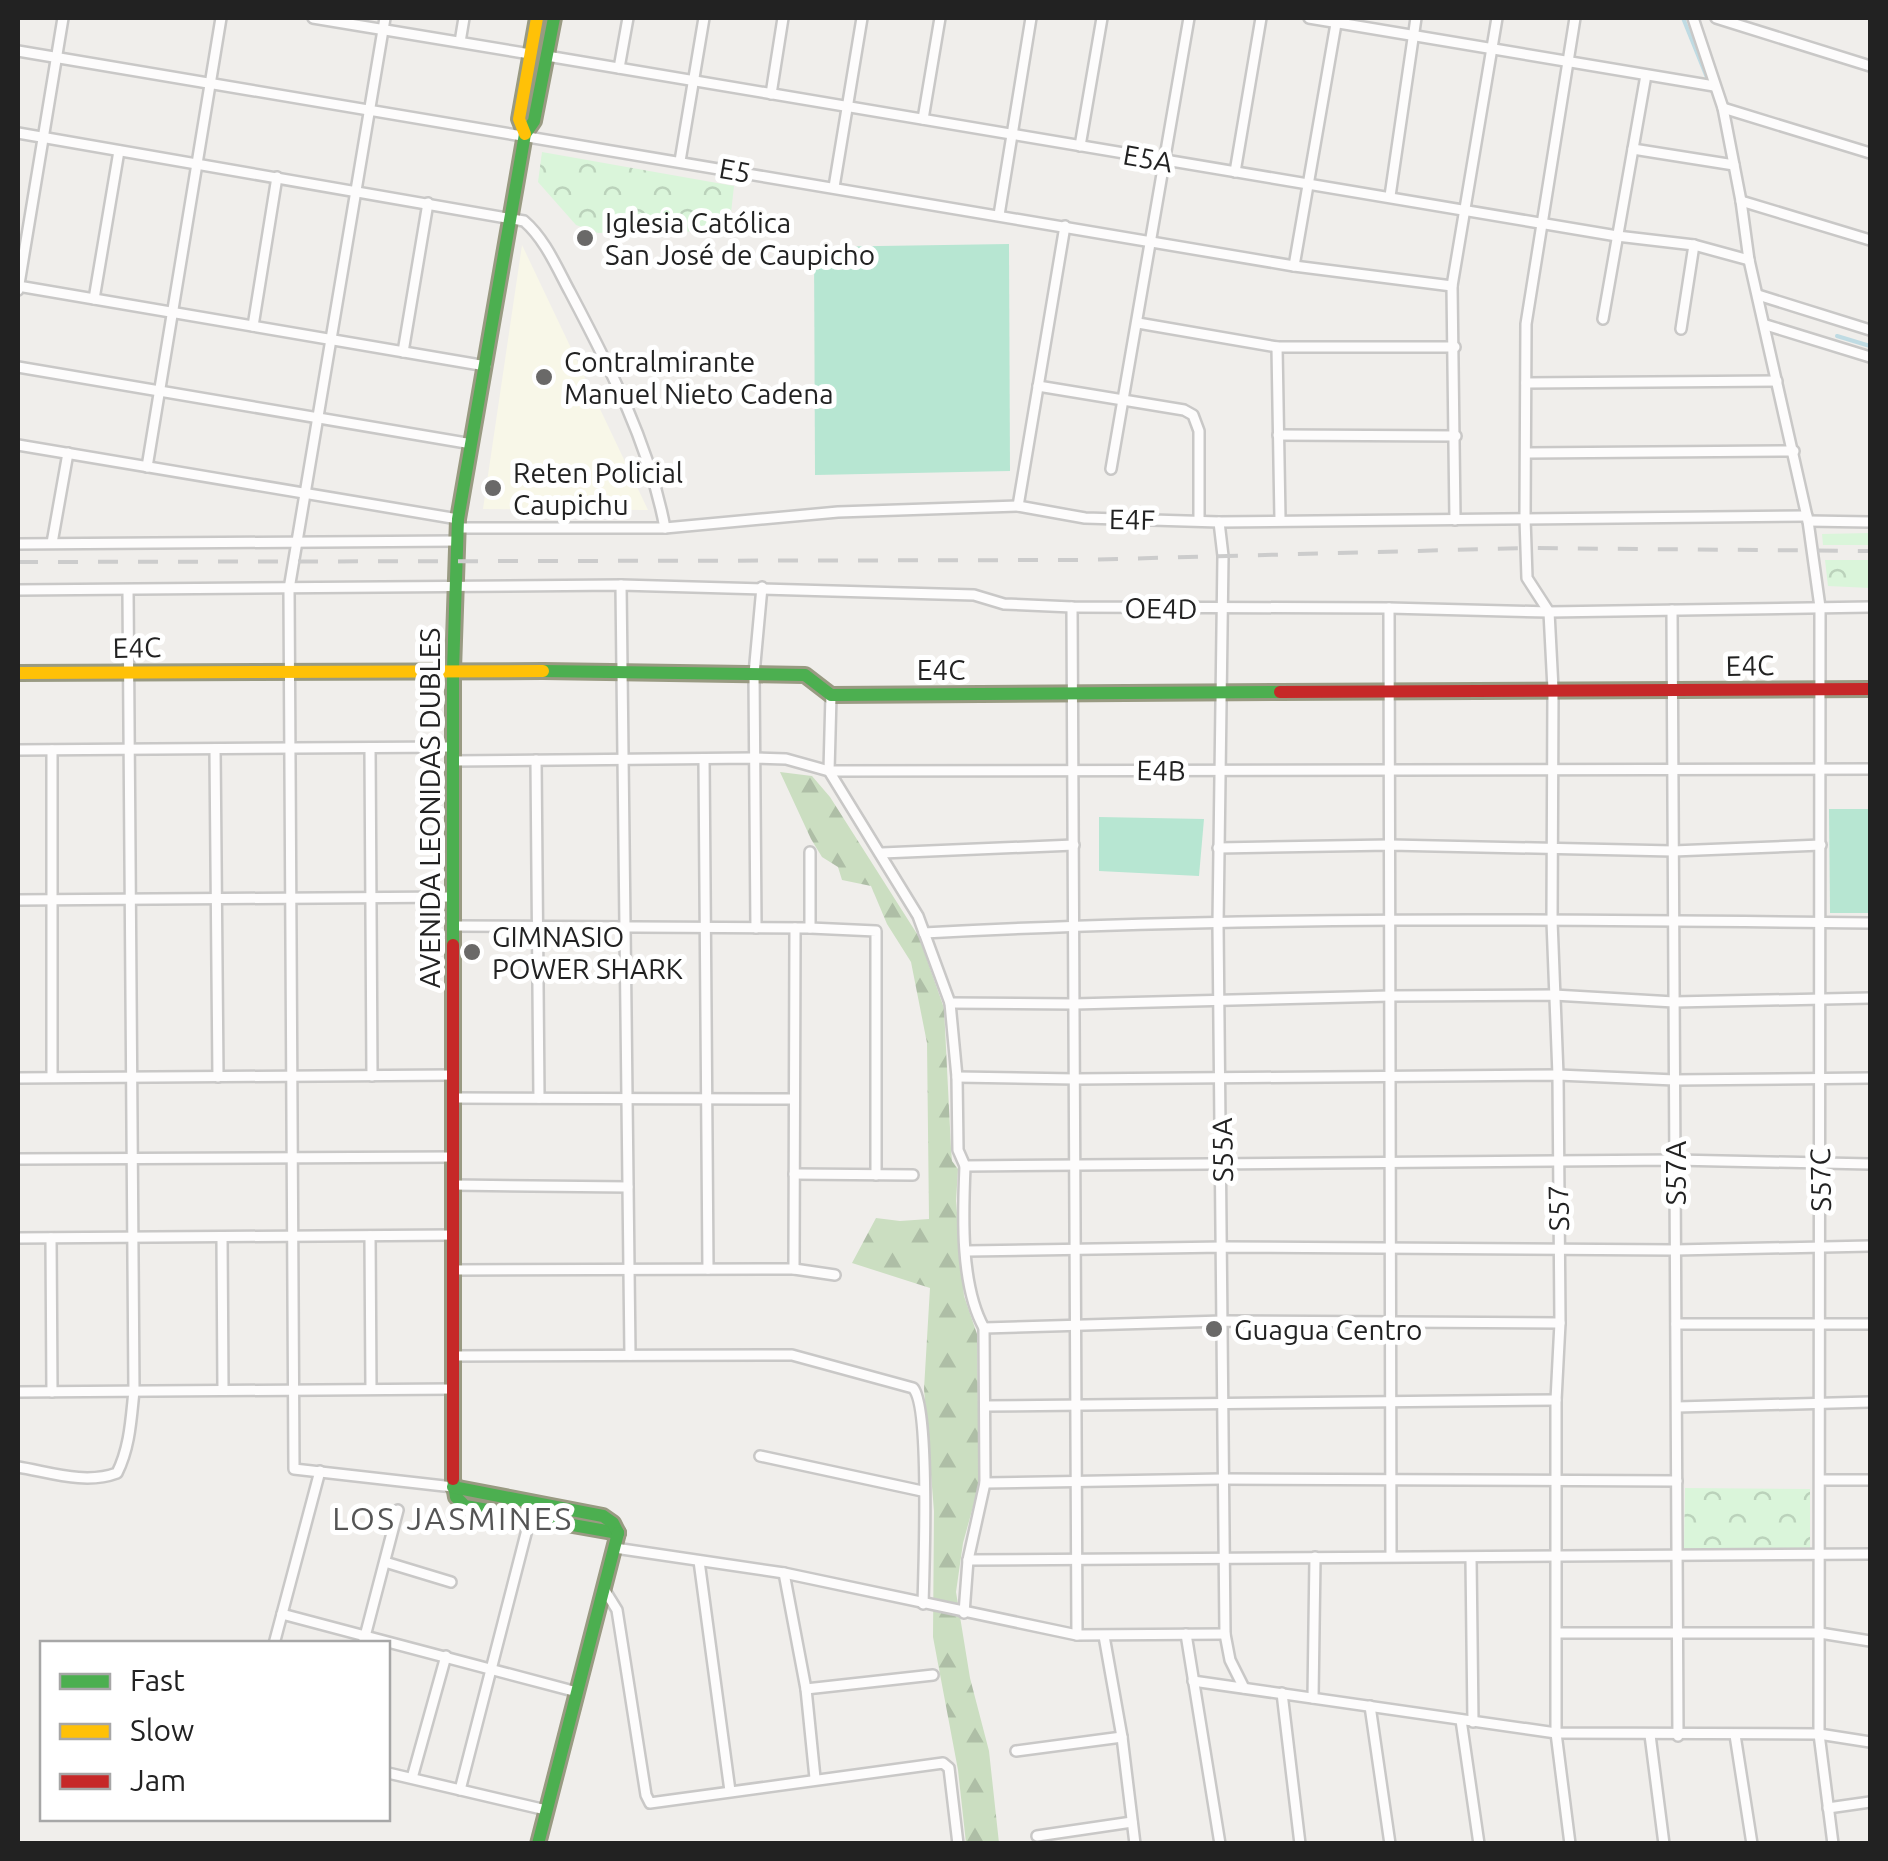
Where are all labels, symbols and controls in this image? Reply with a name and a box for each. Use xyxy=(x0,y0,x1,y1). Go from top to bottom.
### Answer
street label: E5A xyxy=(1121,138,1175,178)
street label: E5 xyxy=(717,152,753,188)
place label: Iglesia Católica San José de Caupicho xyxy=(605,207,875,270)
marker: Iglesia Católica San José de Caupicho xyxy=(574,227,596,249)
place label: Contralmirante Manuel Nieto Cadena xyxy=(564,346,834,409)
marker: Contralmirante Manuel Nieto Cadena xyxy=(533,366,555,388)
place label: Reten Policial Caupichu xyxy=(513,457,683,520)
marker: Reten Policial Caupichu xyxy=(482,477,504,499)
street label: E4F xyxy=(1109,503,1155,535)
street label: OE4D xyxy=(1124,592,1198,624)
street label: AVENIDA LEONIDAS DUBLES xyxy=(414,628,445,988)
street label: E4C xyxy=(112,631,162,663)
street label: E4C xyxy=(1725,649,1775,681)
street label: E4C xyxy=(917,654,965,685)
street label: E4B xyxy=(1136,754,1186,786)
place label: GIMNASIO POWER SHARK xyxy=(492,921,683,984)
marker: GIMNASIO POWER SHARK xyxy=(461,941,483,963)
street label: S55A xyxy=(1206,1118,1238,1182)
street label: S57A xyxy=(1660,1141,1691,1205)
street label: S57C xyxy=(1804,1148,1836,1212)
street label: S57 xyxy=(1542,1185,1574,1231)
place label: Guagua Centro xyxy=(1234,1314,1422,1345)
marker: Guagua Centro xyxy=(1203,1318,1225,1340)
district label: LOS JASMINES xyxy=(332,1500,574,1536)
legend xyxy=(40,1641,390,1821)
text: Fast xyxy=(130,1663,185,1697)
text: Slow xyxy=(130,1713,194,1747)
text: Jam xyxy=(130,1763,186,1797)

